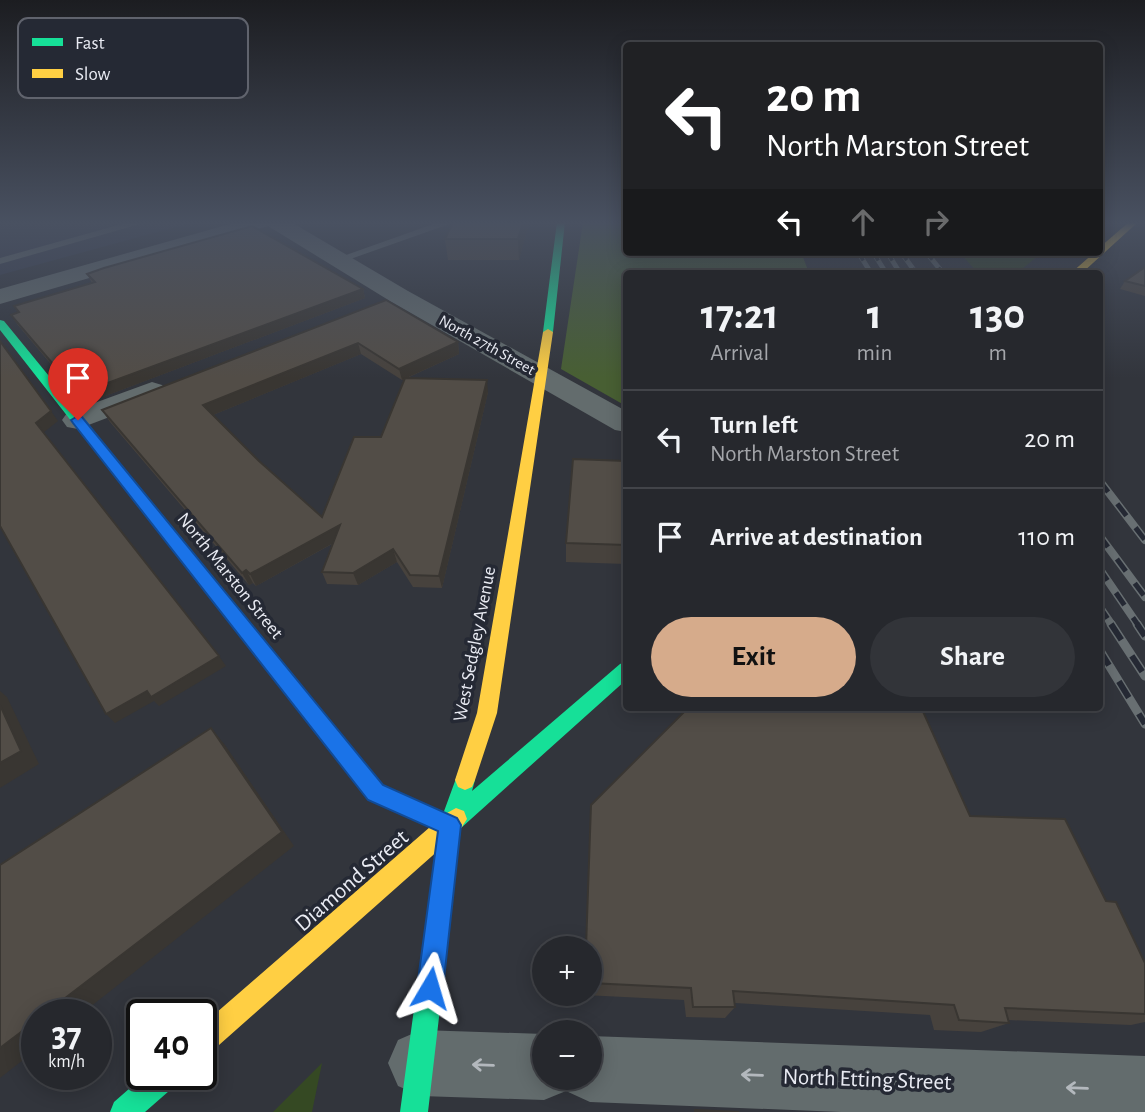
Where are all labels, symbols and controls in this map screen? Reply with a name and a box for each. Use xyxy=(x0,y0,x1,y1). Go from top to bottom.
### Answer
legend xyxy=(18,18,248,98)
text: Fast xyxy=(75,34,105,53)
text: Slow xyxy=(75,65,111,84)
icon: left xyxy=(651,70,742,161)
text: 20 m xyxy=(766,72,862,121)
text: North Marston Street xyxy=(766,130,1029,162)
icon: left xyxy=(771,203,809,241)
icon: ahead xyxy=(844,203,882,241)
icon: right xyxy=(917,203,955,241)
text: 17:21 xyxy=(701,294,779,336)
text: 1 xyxy=(867,294,882,336)
text: 130 xyxy=(970,294,1025,336)
street label: North 27th Street xyxy=(436,312,538,378)
text: Arrival xyxy=(710,342,769,365)
text: min xyxy=(856,342,892,365)
text: m xyxy=(988,342,1007,365)
pin xyxy=(48,348,108,420)
icon: arrive xyxy=(59,359,97,397)
text: Turn left xyxy=(710,412,798,438)
icon: left xyxy=(651,420,689,458)
text: 20 m xyxy=(1024,426,1075,452)
text: North Marston Street xyxy=(710,443,899,466)
street label: North Marston Street xyxy=(173,509,287,643)
icon: arrive xyxy=(651,518,689,556)
text: Arrive at destination xyxy=(710,524,923,550)
text: 110 m xyxy=(1018,524,1075,550)
street label: West Sedgley Avenue xyxy=(451,565,499,723)
button: Exit xyxy=(651,617,856,697)
button: Share xyxy=(870,617,1075,697)
street label: Diamond Street xyxy=(291,825,414,936)
map controls xyxy=(532,936,602,1090)
button: + xyxy=(532,936,602,1006)
position arrow xyxy=(393,951,467,1025)
speed limit sign: 40 xyxy=(126,999,217,1090)
text: 37 xyxy=(51,1018,82,1053)
button: − xyxy=(532,1020,602,1090)
text: km/h xyxy=(48,1053,85,1071)
one-way arrow xyxy=(472,1059,495,1072)
street label: North Etting Street xyxy=(782,1066,952,1094)
one-way arrow xyxy=(740,1069,763,1082)
one-way arrow xyxy=(1066,1081,1089,1094)

